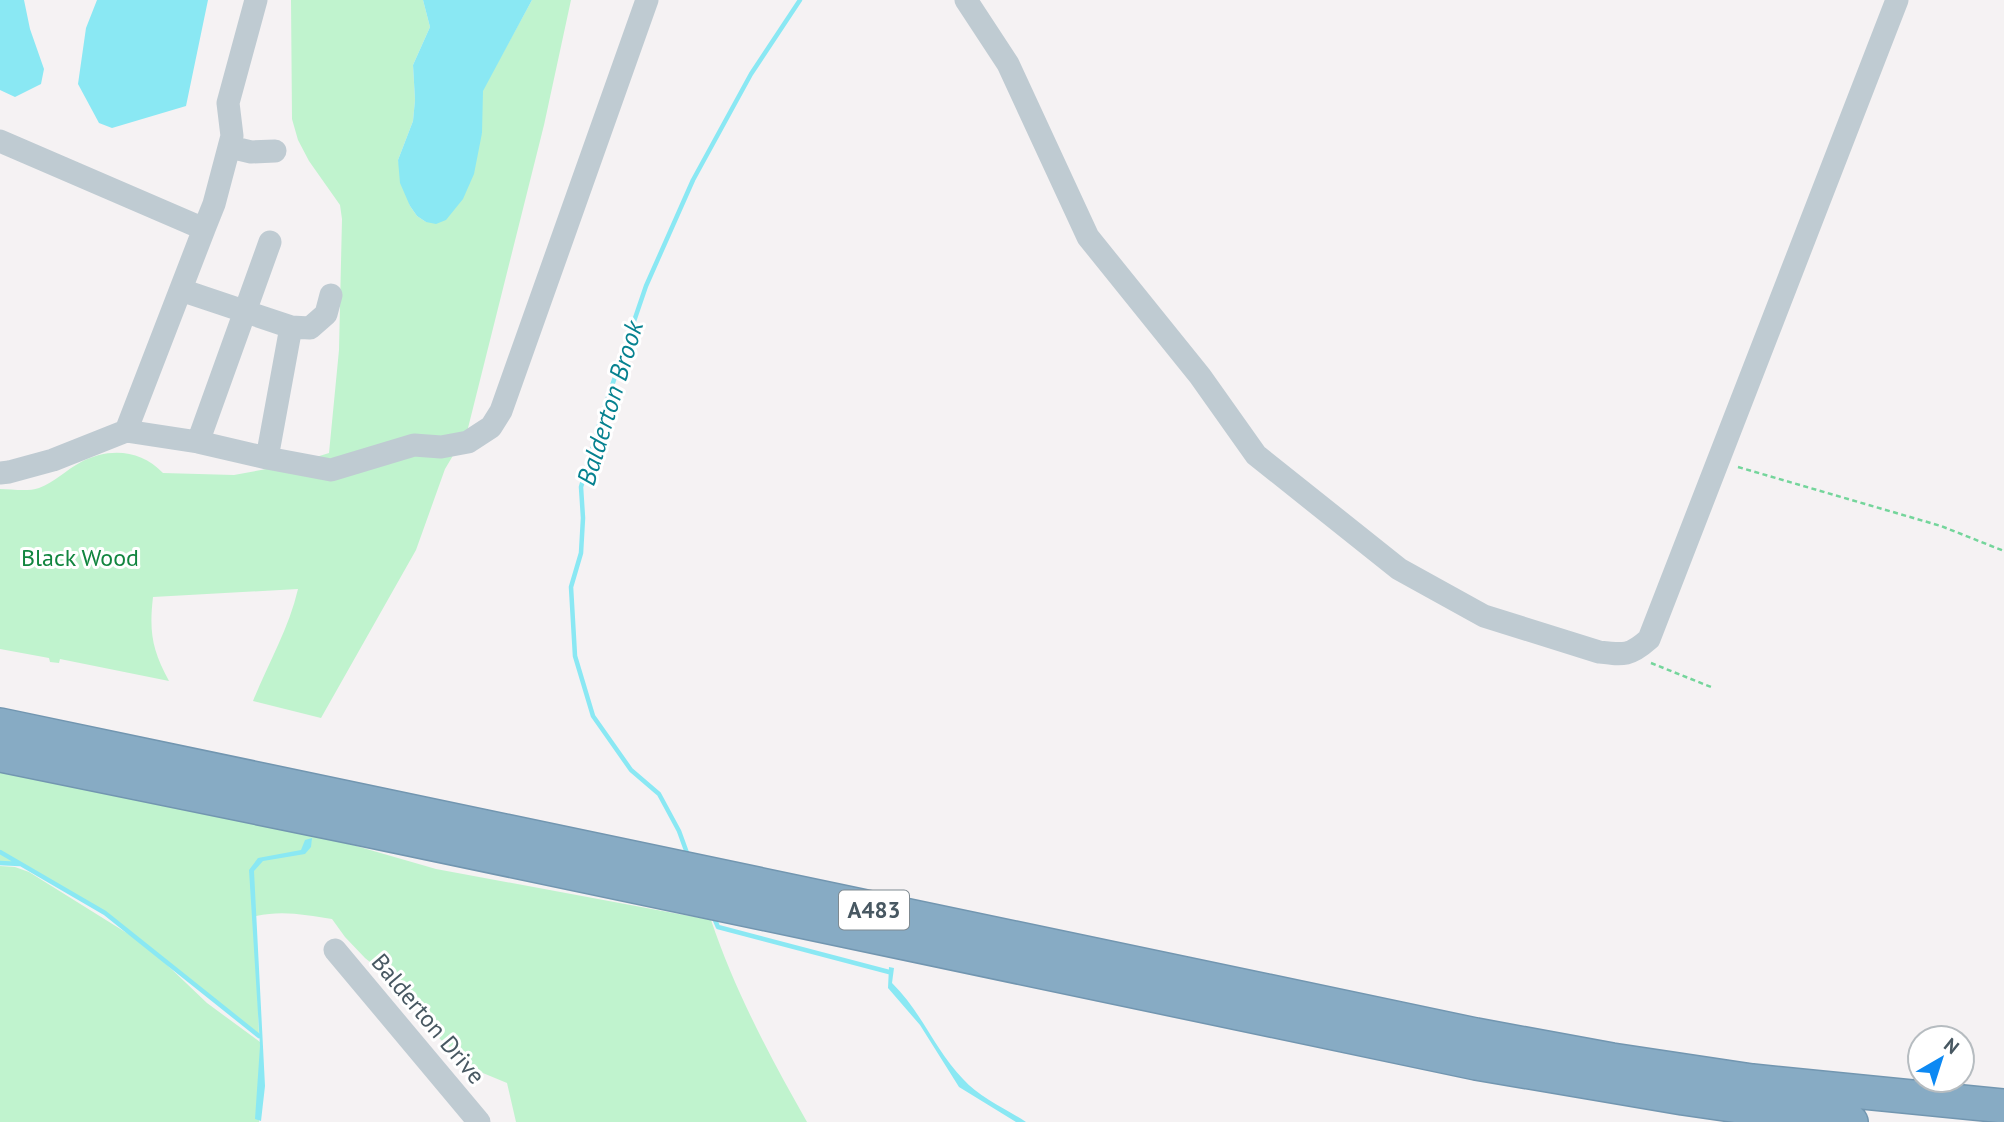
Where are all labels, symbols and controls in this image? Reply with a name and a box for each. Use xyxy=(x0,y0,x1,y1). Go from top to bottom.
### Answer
water label: Balderton Brook xyxy=(569,315,651,489)
park label: Black Wood xyxy=(21,542,139,573)
road number: A483 xyxy=(839,890,909,930)
street label: Balderton Drive xyxy=(365,947,492,1090)
north arrow xyxy=(1906,1024,1976,1094)
text: N xyxy=(1939,1033,1964,1059)

